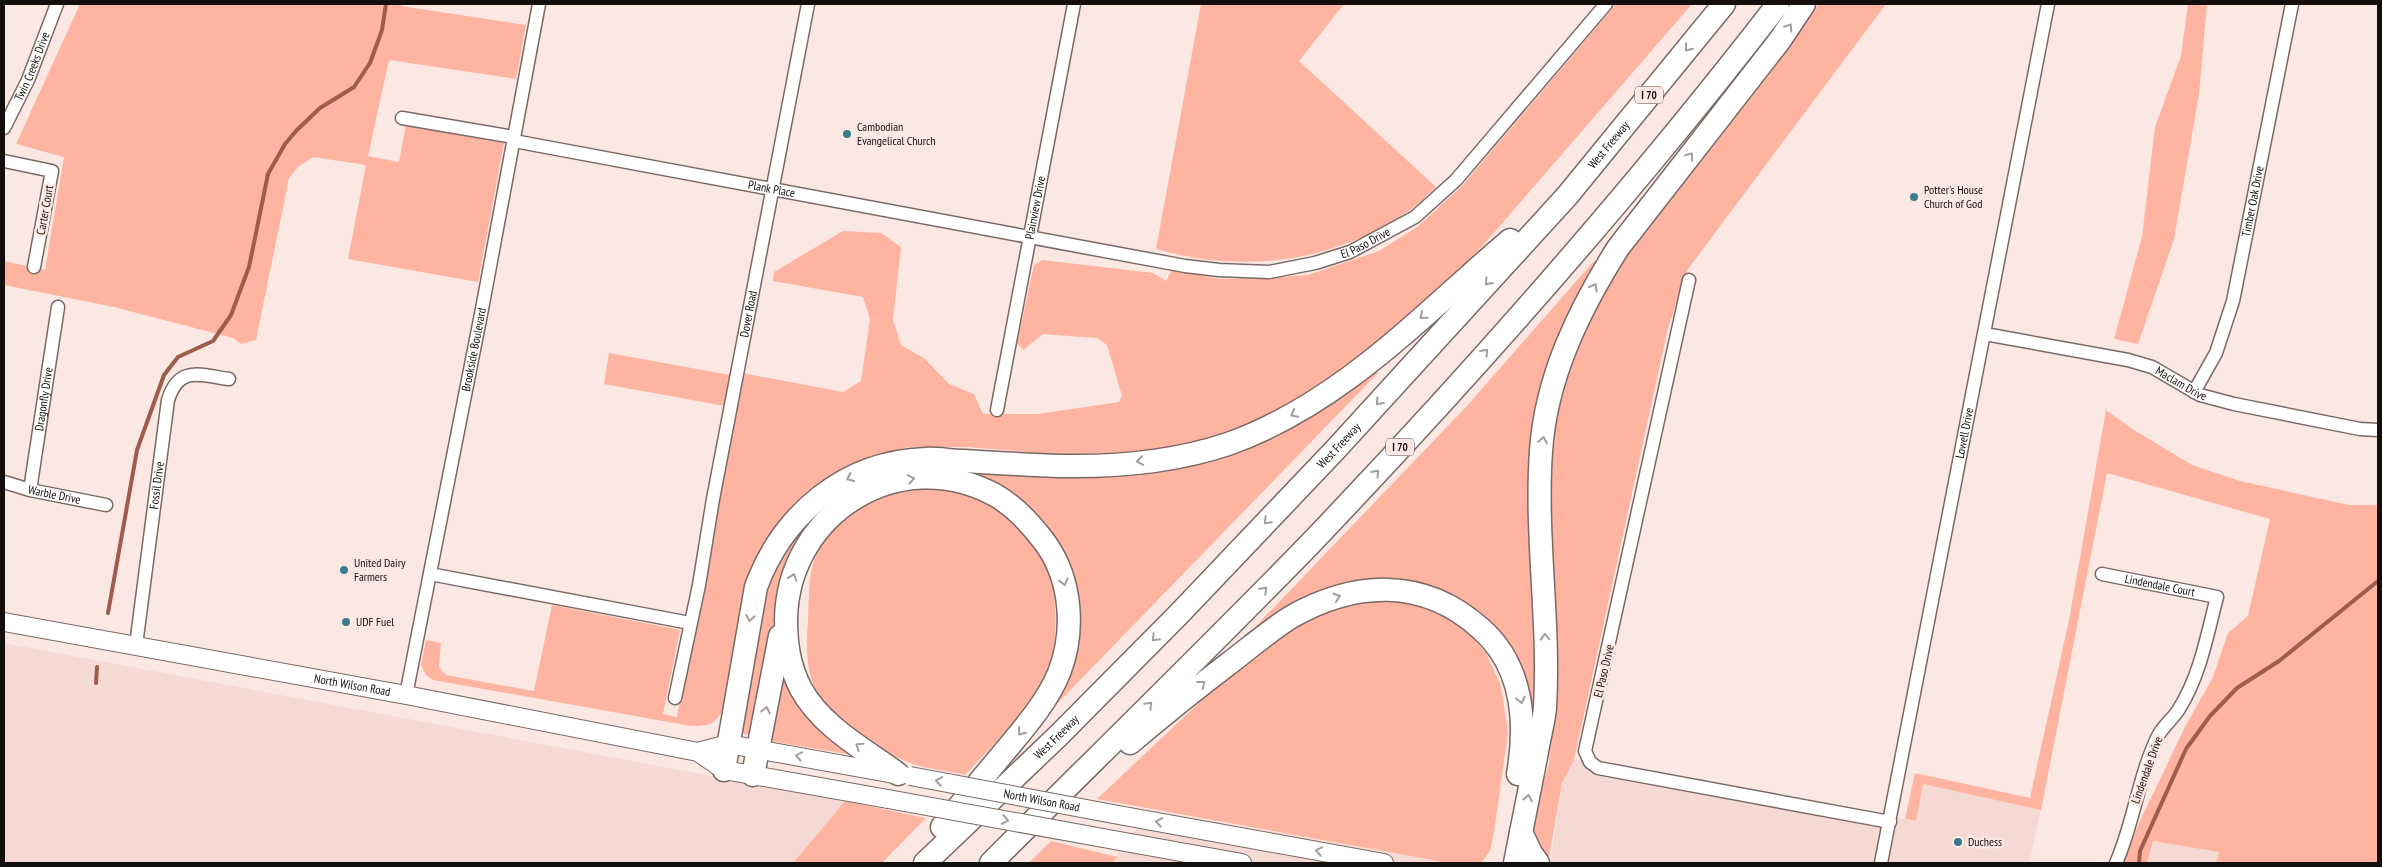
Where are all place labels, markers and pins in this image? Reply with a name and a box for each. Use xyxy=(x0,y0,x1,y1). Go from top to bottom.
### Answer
place label: Cambodian Evangelical Church xyxy=(857,119,936,148)
marker: Cambodian Evangelical Church xyxy=(841,128,853,140)
place label: Potter's House Church of God xyxy=(1924,182,1983,211)
marker: Potter's House Church of God xyxy=(1908,191,1920,203)
place label: United Dairy Farmers xyxy=(354,555,406,584)
marker: United Dairy Farmers xyxy=(338,564,350,576)
place label: UDF Fuel xyxy=(356,614,394,629)
marker: UDF Fuel xyxy=(340,616,352,628)
place label: Duchess xyxy=(1968,834,2002,849)
marker: Duchess xyxy=(1952,836,1964,848)

